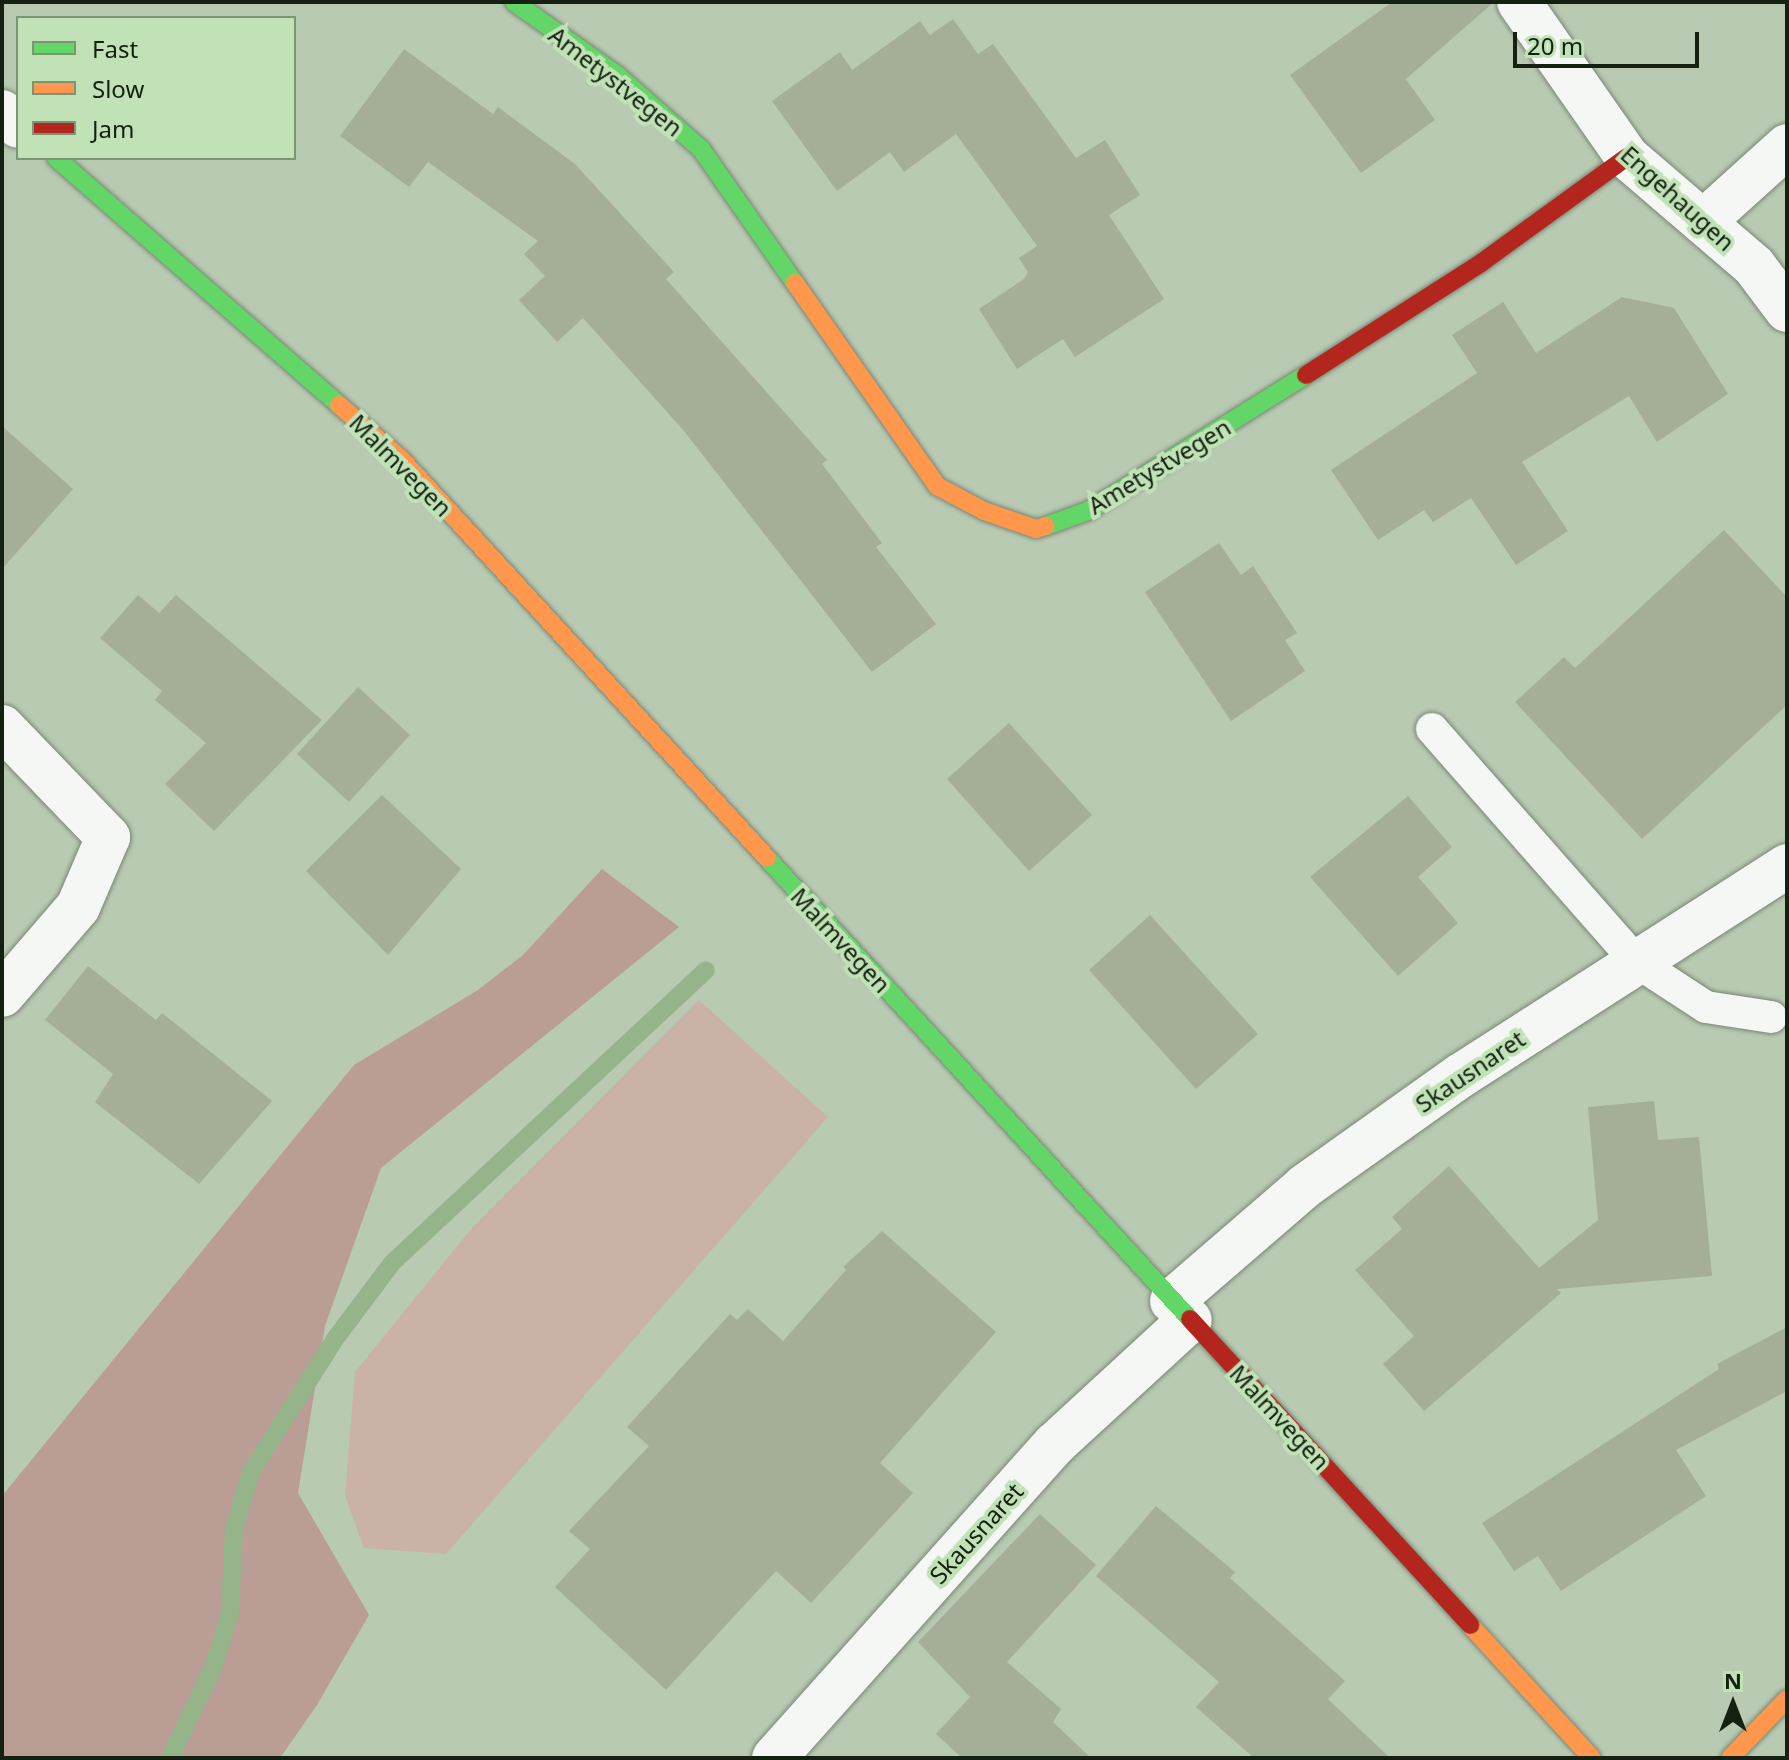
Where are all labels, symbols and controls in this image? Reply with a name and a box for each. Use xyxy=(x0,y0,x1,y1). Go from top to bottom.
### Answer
legend xyxy=(16,16,296,160)
scale bar xyxy=(1517,16,1703,66)
street label: Ametystvegen xyxy=(544,20,688,142)
text: 20 m xyxy=(1527,29,1583,62)
text: Fast xyxy=(92,32,138,65)
text: Slow xyxy=(92,72,144,105)
text: Jam xyxy=(92,112,134,145)
street label: Engehaugen xyxy=(1615,140,1741,256)
street label: Malmvegen xyxy=(344,408,458,522)
street label: Ametystvegen xyxy=(1082,412,1236,520)
street label: Malmvegen xyxy=(785,882,897,998)
street label: Skausnaret xyxy=(1410,1024,1530,1118)
street label: Malmvegen xyxy=(1224,1359,1336,1475)
street label: Skausnaret xyxy=(923,1477,1029,1589)
north arrow xyxy=(1693,1664,1773,1744)
text: N xyxy=(1724,1665,1742,1695)

